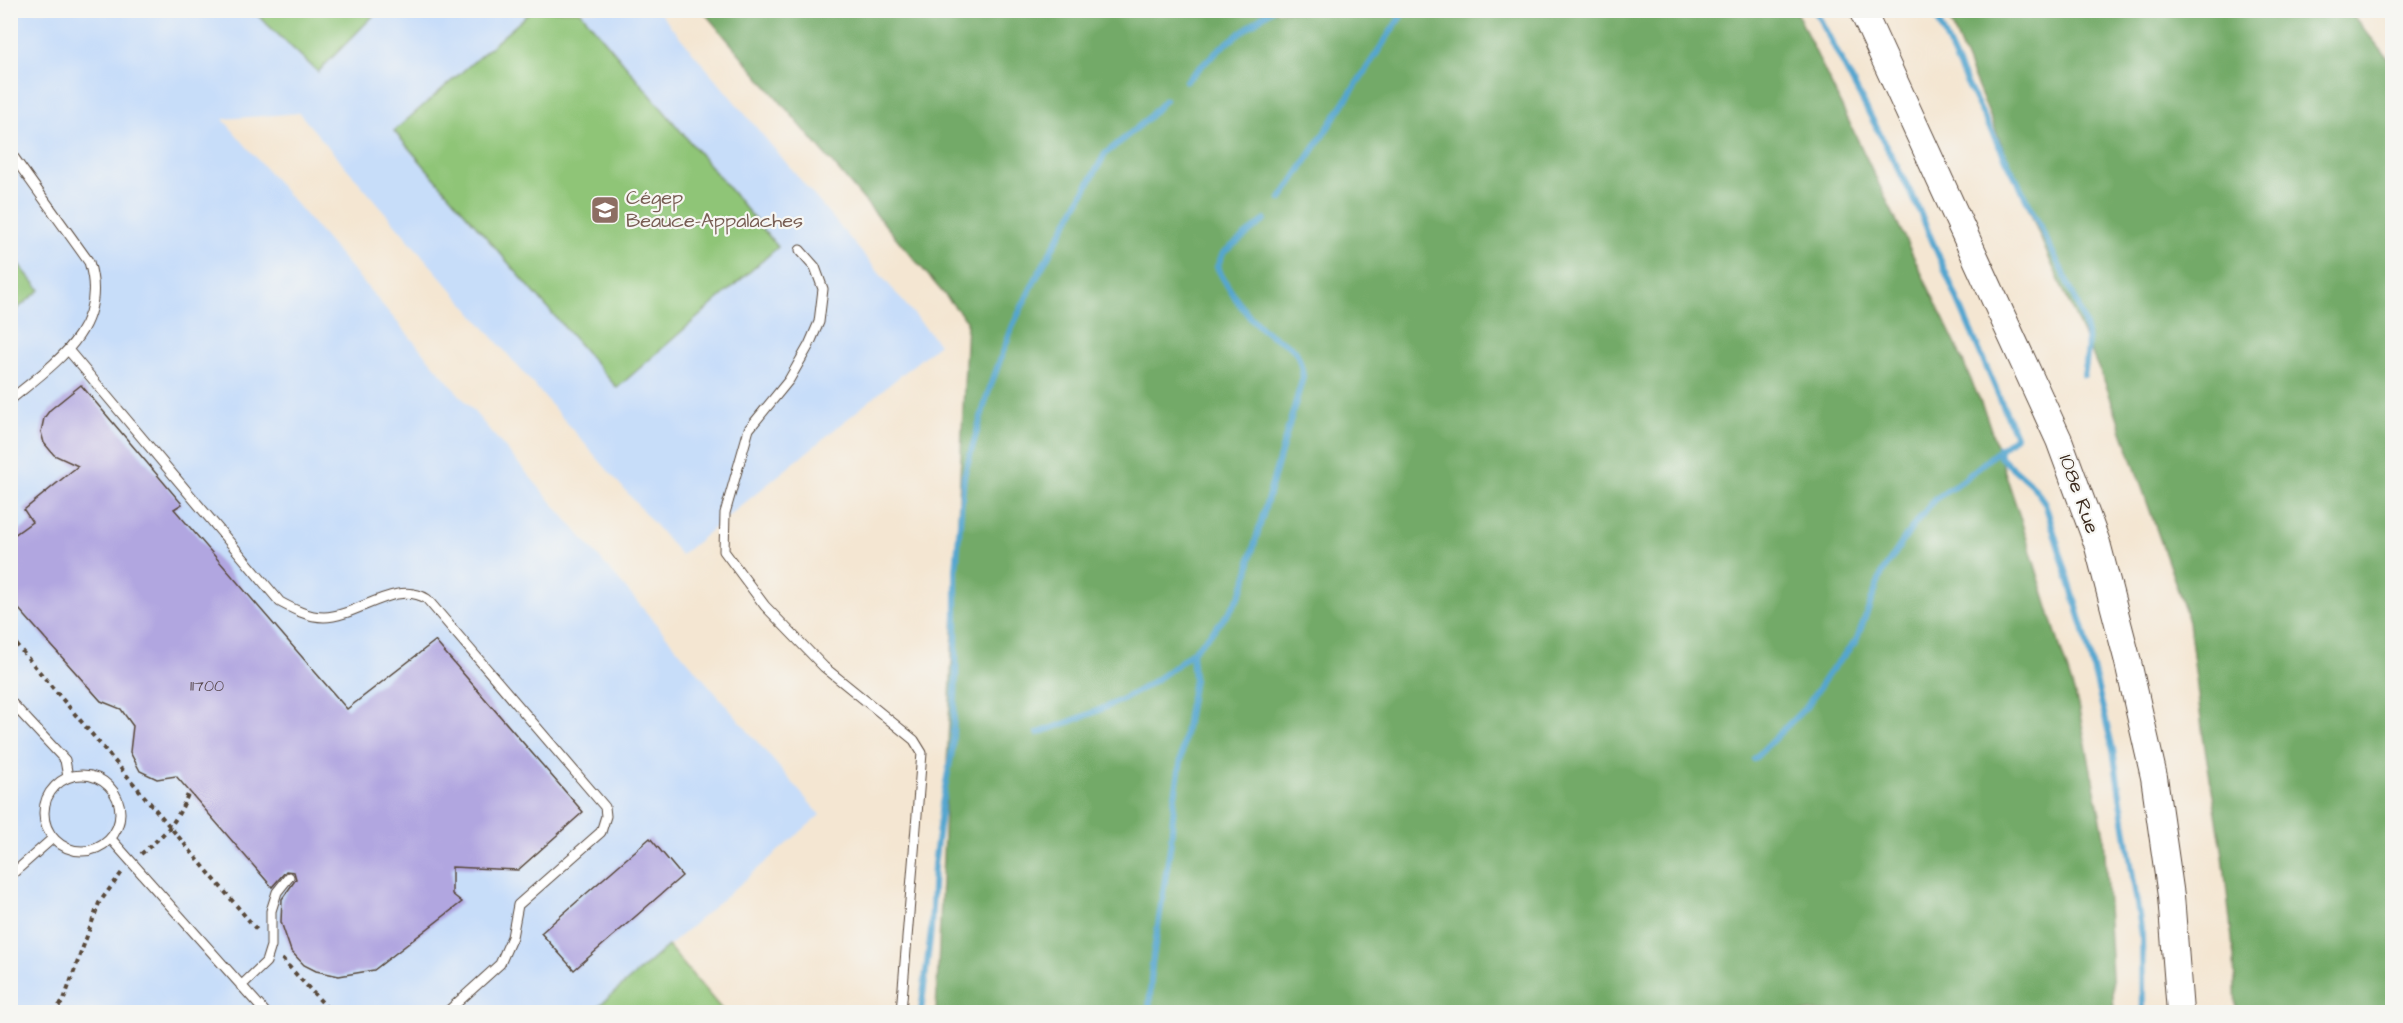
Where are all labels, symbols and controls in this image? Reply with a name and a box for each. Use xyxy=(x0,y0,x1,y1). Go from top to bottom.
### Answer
place label: Cégep Beauce-Appalaches xyxy=(626,184,803,235)
school or university icon: Cégep Beauce-Appalaches xyxy=(589,194,621,226)
street label: 108e Rue xyxy=(2052,451,2106,538)
house number: 11700 xyxy=(190,675,224,697)

